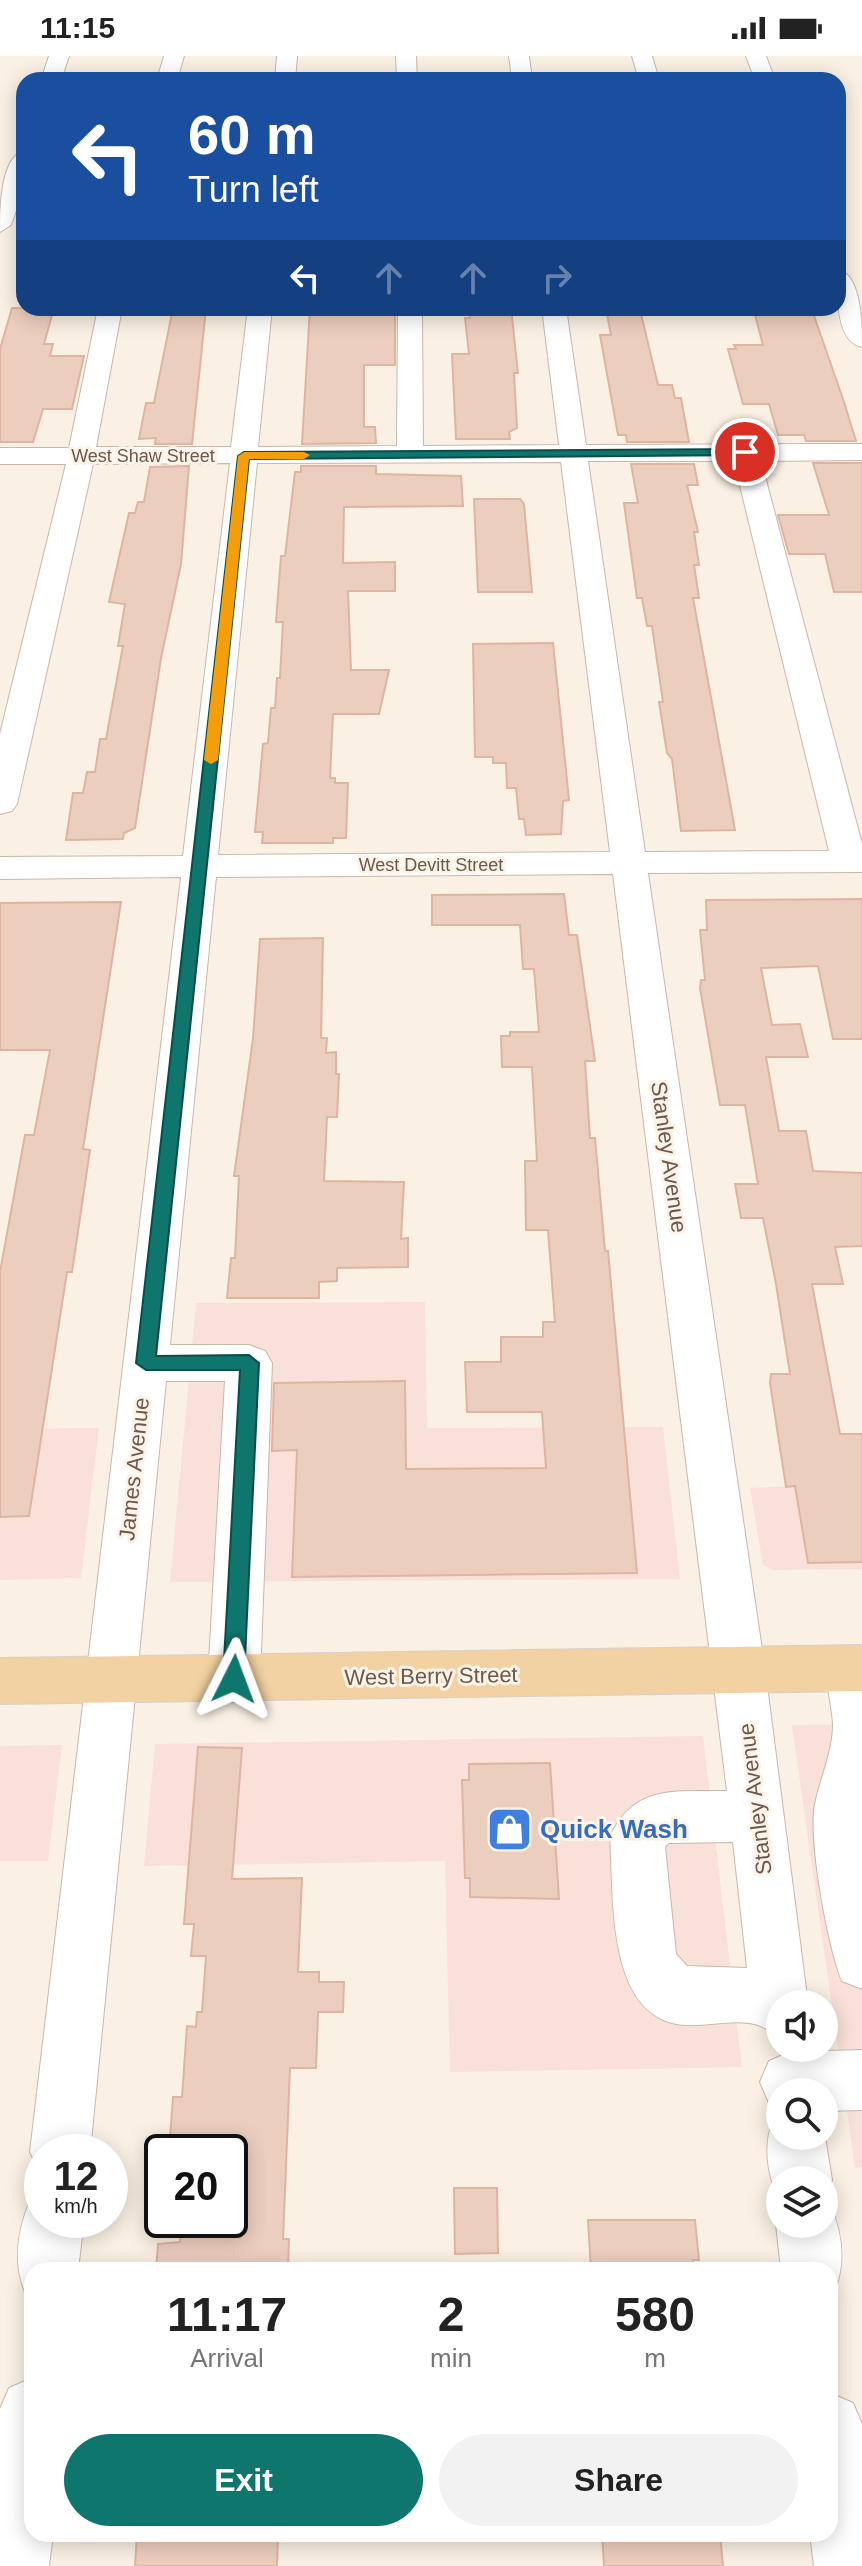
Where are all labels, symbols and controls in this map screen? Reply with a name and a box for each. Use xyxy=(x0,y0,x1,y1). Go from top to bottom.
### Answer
text: 11:15 xyxy=(40,11,115,44)
text: 60 m xyxy=(188,103,316,166)
icon: left xyxy=(56,104,160,208)
text: Turn left xyxy=(188,169,319,210)
icon: left xyxy=(283,256,327,300)
icon: ahead xyxy=(367,256,411,300)
icon: ahead xyxy=(451,256,495,300)
icon: right xyxy=(535,256,579,300)
pin xyxy=(711,418,779,486)
icon: arrive xyxy=(723,430,767,474)
street label: West Shaw Street xyxy=(71,446,215,466)
street label: West Devitt Street xyxy=(359,855,503,875)
street label: Stanley Avenue xyxy=(646,1080,692,1234)
street label: James Avenue xyxy=(114,1396,154,1542)
position arrow xyxy=(192,1637,276,1721)
street label: West Berry Street xyxy=(344,1662,518,1690)
street label: Stanley Avenue xyxy=(733,1722,777,1876)
shop icon: Quick Wash xyxy=(485,1805,533,1853)
place label: Quick Wash xyxy=(540,1814,688,1844)
map controls xyxy=(766,1990,838,2238)
button: sound xyxy=(766,1990,838,2062)
button: search xyxy=(766,2078,838,2150)
speed limit sign: 20 xyxy=(144,2134,248,2238)
text: 12 xyxy=(54,2154,98,2198)
button: layers xyxy=(766,2166,838,2238)
text: km/h xyxy=(54,2195,98,2217)
text: 11:17 xyxy=(167,2288,287,2341)
text: 2 xyxy=(438,2288,464,2341)
text: 580 xyxy=(615,2288,695,2341)
text: Arrival xyxy=(190,2343,264,2373)
text: min xyxy=(430,2343,472,2373)
text: m xyxy=(644,2343,666,2373)
button: Exit xyxy=(64,2434,423,2526)
button: Share xyxy=(439,2434,798,2526)

